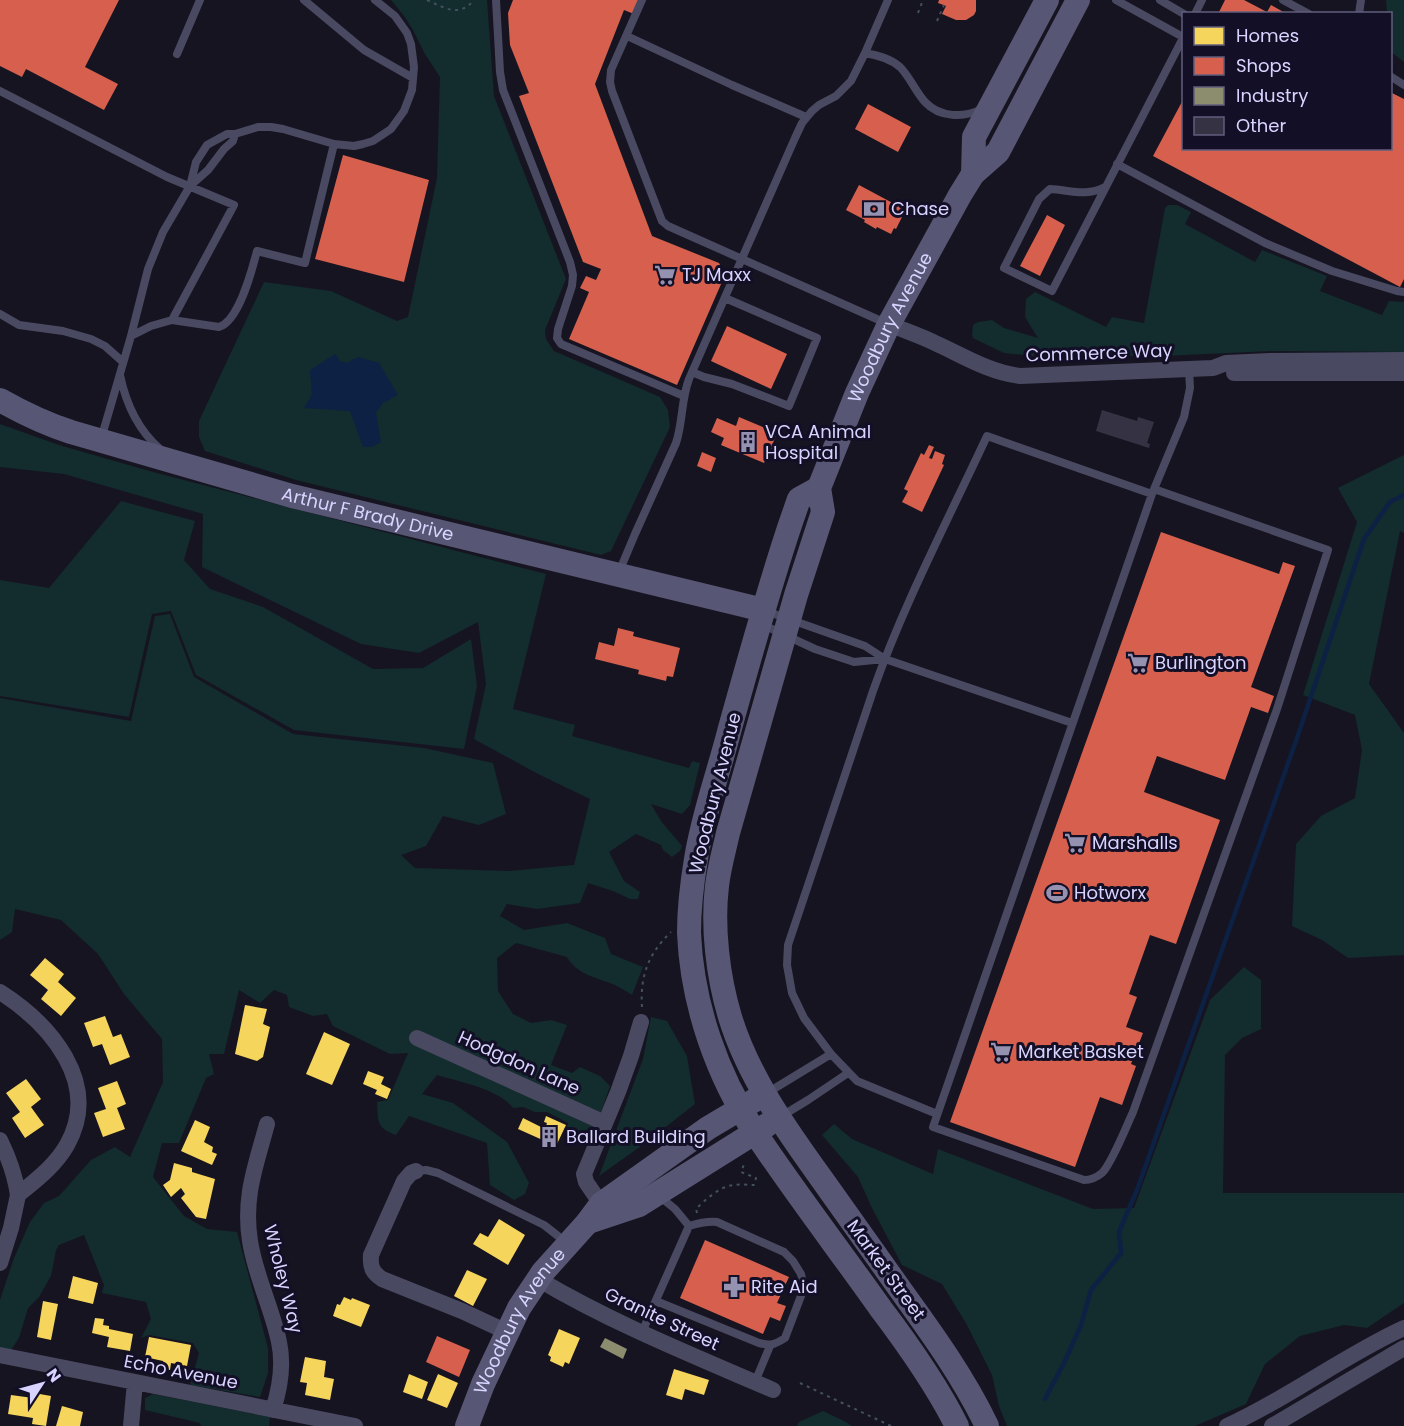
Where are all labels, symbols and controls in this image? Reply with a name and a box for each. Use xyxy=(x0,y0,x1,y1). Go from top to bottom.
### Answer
legend xyxy=(1182,12,1392,150)
text: Homes xyxy=(1236,23,1299,48)
text: Shops xyxy=(1236,53,1291,78)
text: Industry xyxy=(1236,83,1308,108)
text: Other xyxy=(1236,113,1286,138)
place label: Chase xyxy=(891,196,949,221)
bank icon: Chase xyxy=(862,197,886,221)
street label: Woodbury Avenue xyxy=(841,247,938,406)
place label: TJ Maxx xyxy=(682,262,751,287)
supermarket icon: TJ Maxx xyxy=(653,263,677,287)
street label: Commerce Way xyxy=(1025,337,1173,368)
place label: VCA Animal Hospital xyxy=(765,419,871,465)
building icon: VCA Animal Hospital xyxy=(736,430,760,454)
street label: Arthur F Brady Drive xyxy=(279,481,456,547)
place label: Burlington xyxy=(1155,650,1246,675)
supermarket icon: Burlington xyxy=(1126,651,1150,675)
street label: Woodbury Avenue xyxy=(682,709,747,876)
place label: Marshalls xyxy=(1092,830,1178,855)
supermarket icon: Marshalls xyxy=(1063,831,1087,855)
place label: Hotworx xyxy=(1074,880,1147,905)
sports icon: Hotworx xyxy=(1045,881,1069,905)
street label: Hodgdon Lane xyxy=(454,1024,584,1101)
place label: Market Basket xyxy=(1018,1039,1144,1064)
supermarket icon: Market Basket xyxy=(989,1040,1013,1064)
place label: Ballard Building xyxy=(566,1124,706,1149)
building icon: Ballard Building xyxy=(537,1125,561,1149)
street label: Market Street xyxy=(841,1214,931,1325)
street label: Wholey Way xyxy=(258,1222,309,1336)
street label: Woodbury Avenue xyxy=(467,1242,571,1397)
place label: Rite Aid xyxy=(751,1274,818,1299)
pharmacy icon: Rite Aid xyxy=(722,1275,746,1299)
street label: Granite Street xyxy=(601,1281,724,1356)
street label: Echo Avenue xyxy=(122,1348,240,1395)
north arrow xyxy=(12,1354,72,1414)
text: N xyxy=(41,1364,67,1387)

